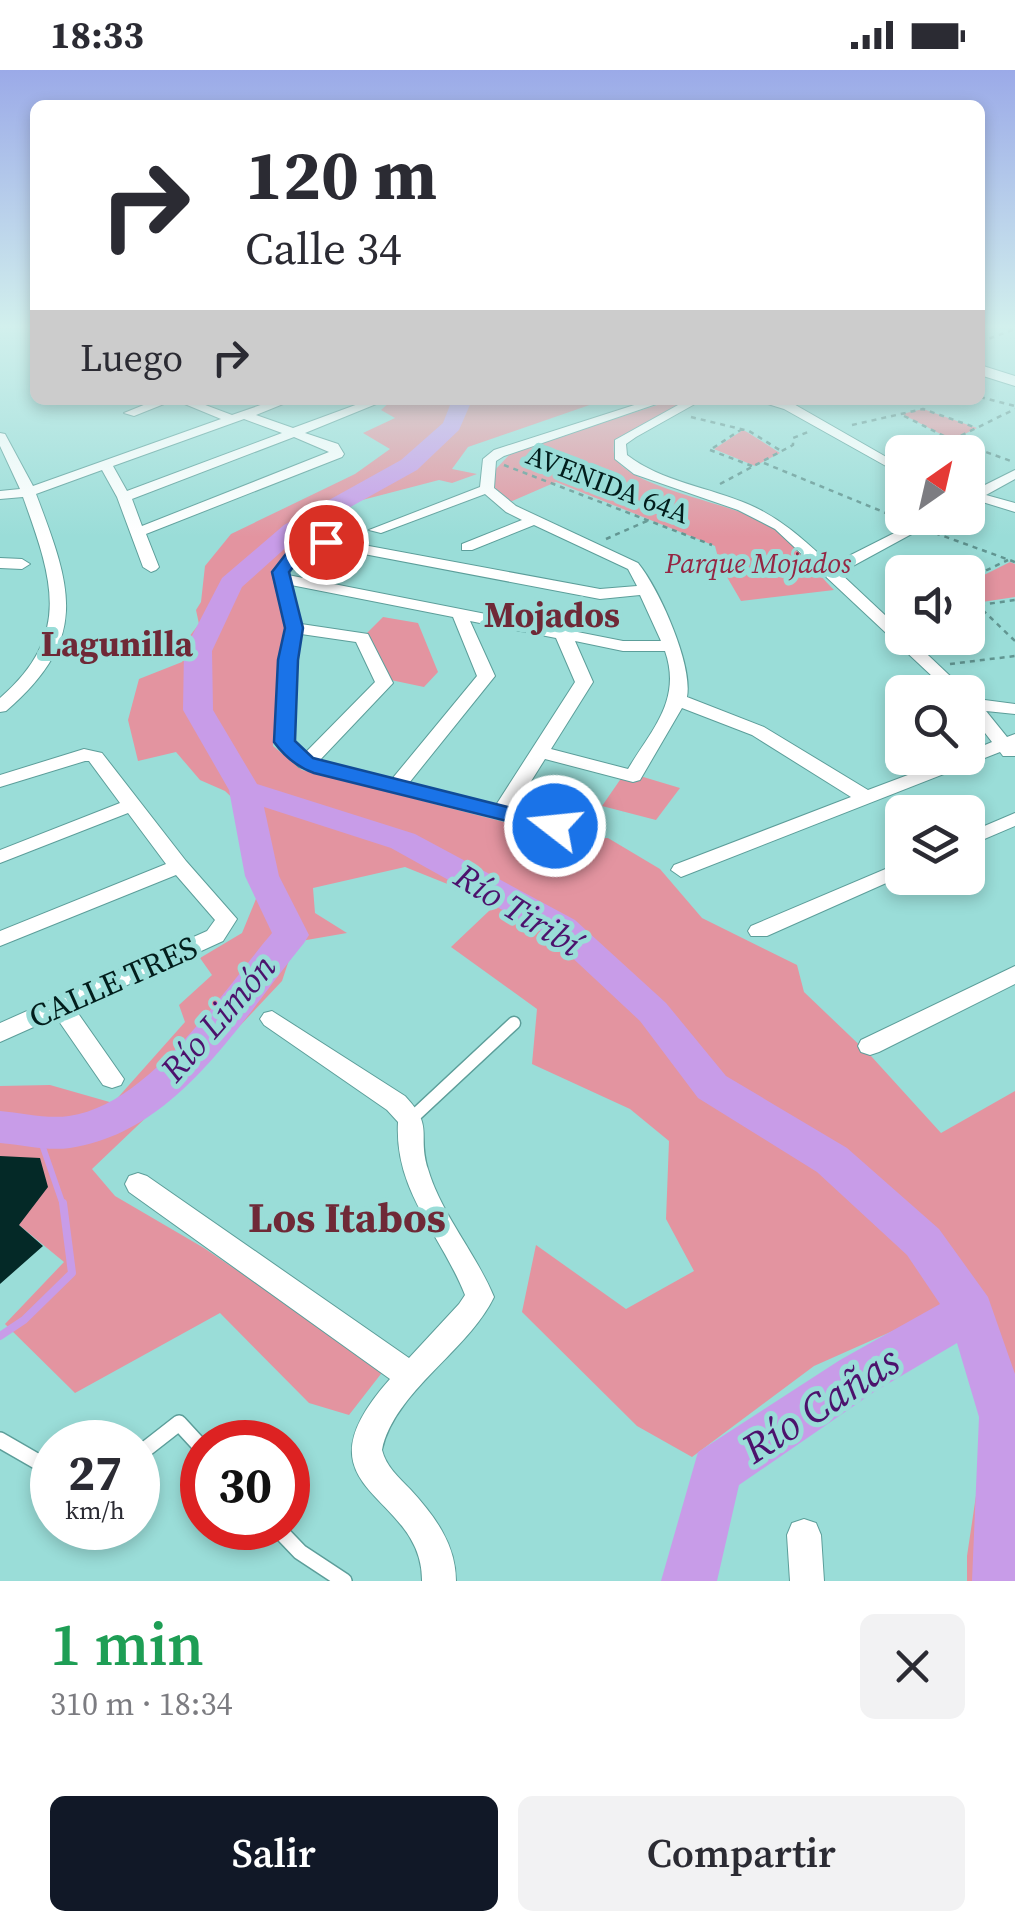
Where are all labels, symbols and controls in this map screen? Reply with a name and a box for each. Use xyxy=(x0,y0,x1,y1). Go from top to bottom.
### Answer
text: 18:33 xyxy=(50,9,144,61)
text: 120 m xyxy=(245,126,437,222)
icon: right xyxy=(80,140,210,270)
text: Calle 34 xyxy=(245,217,402,279)
icon: right xyxy=(203,330,258,385)
text: Luego xyxy=(80,332,183,384)
north arrow xyxy=(885,435,985,535)
map controls xyxy=(885,435,985,895)
street label: AVENIDA 64A xyxy=(521,436,695,533)
pin xyxy=(284,500,369,585)
icon: arrive xyxy=(299,515,354,570)
park label: Parque Mojados xyxy=(664,544,852,582)
button: sound xyxy=(885,555,985,655)
district label: Mojados xyxy=(484,591,620,639)
district label: Lagunilla xyxy=(41,620,194,668)
button: search xyxy=(885,675,985,775)
position arrow xyxy=(503,774,607,878)
button: layers xyxy=(885,795,985,895)
water label: Río Tiribí xyxy=(444,852,593,969)
street label: CALLE TRES xyxy=(22,925,204,1039)
water label: Río Limón xyxy=(149,944,287,1093)
district label: Los Itabos xyxy=(248,1188,446,1246)
water label: Río Cañas xyxy=(729,1331,911,1477)
speed limit sign: 30 xyxy=(180,1420,310,1550)
text: 27 xyxy=(68,1438,122,1507)
text: km/h xyxy=(65,1493,125,1527)
text: 1 min xyxy=(50,1603,204,1685)
button: close xyxy=(860,1614,965,1719)
text: 310 m · 18:34 xyxy=(50,1682,232,1726)
button: Salir xyxy=(50,1796,498,1911)
button: Compartir xyxy=(518,1796,965,1911)

